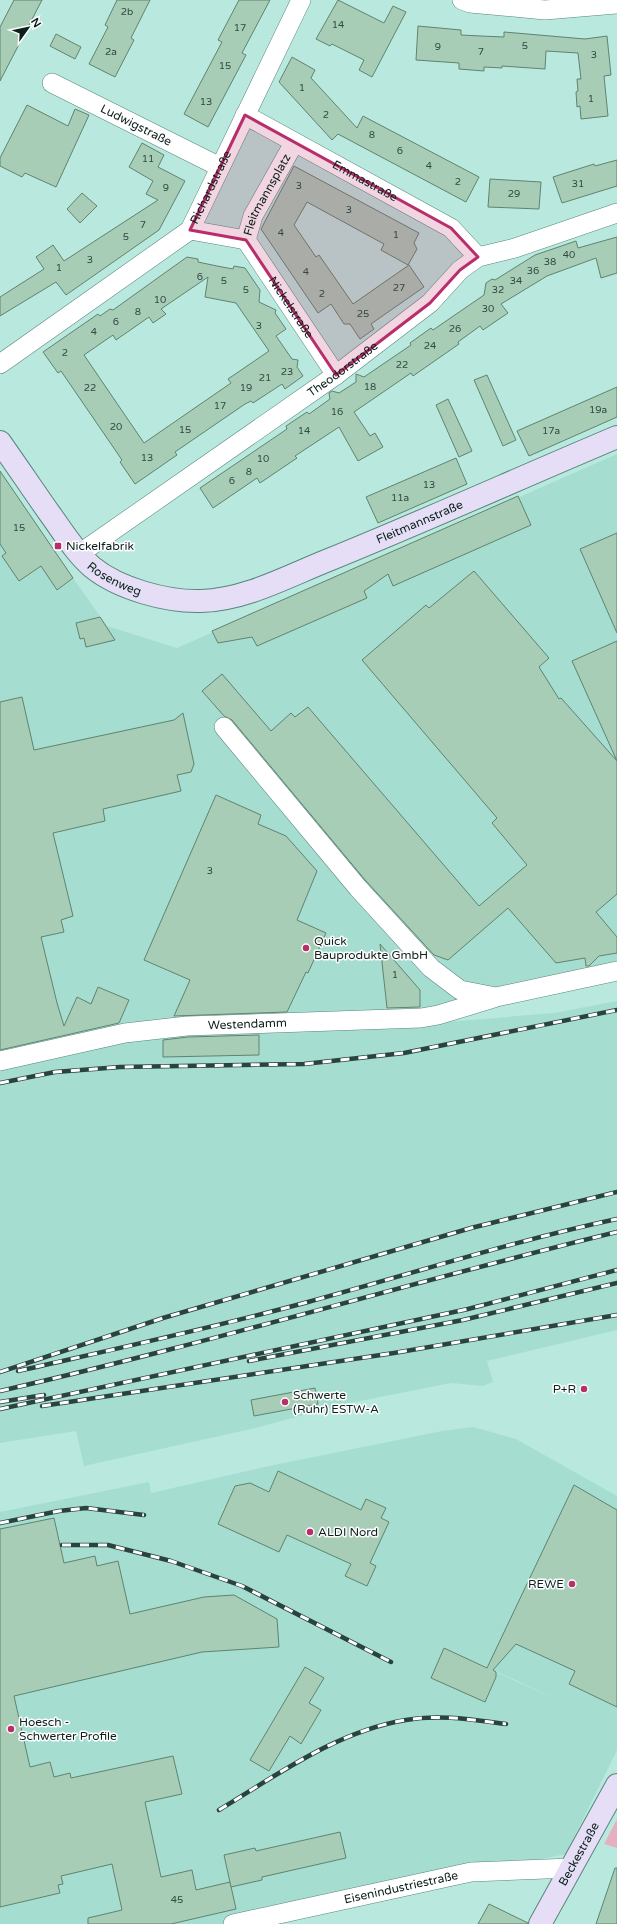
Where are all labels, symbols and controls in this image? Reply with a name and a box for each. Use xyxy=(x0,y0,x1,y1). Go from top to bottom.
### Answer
house number: 2b xyxy=(121,6,133,18)
north arrow xyxy=(8,8,48,48)
text: N xyxy=(28,16,44,30)
house number: 14 xyxy=(332,19,344,31)
house number: 17 xyxy=(234,22,246,34)
house number: 5 xyxy=(522,40,528,52)
house number: 9 xyxy=(435,41,441,53)
house number: 2a xyxy=(105,46,117,58)
house number: 7 xyxy=(478,46,484,58)
house number: 3 xyxy=(591,49,597,61)
house number: 15 xyxy=(219,60,231,72)
house number: 1 xyxy=(299,82,305,94)
house number: 1 xyxy=(588,93,594,105)
house number: 13 xyxy=(200,96,212,108)
street label: Ludwigstraße xyxy=(98,101,174,149)
house number: 2 xyxy=(323,109,329,121)
house number: 8 xyxy=(369,129,375,141)
house number: 6 xyxy=(397,145,403,157)
street label: Richardstraße xyxy=(187,148,234,226)
street label: Fleitmannsplatz xyxy=(241,151,294,237)
house number: 11 xyxy=(142,153,154,165)
street label: Emmastraße xyxy=(330,157,400,204)
house number: 4 xyxy=(426,160,432,172)
house number: 2 xyxy=(455,176,461,188)
house number: 31 xyxy=(572,178,584,190)
house number: 3 xyxy=(296,180,302,192)
house number: 9 xyxy=(163,182,169,194)
house number: 29 xyxy=(508,188,520,200)
house number: 3 xyxy=(346,204,352,216)
house number: 7 xyxy=(140,219,146,231)
house number: 4 xyxy=(278,227,284,239)
house number: 1 xyxy=(393,229,399,241)
house number: 5 xyxy=(123,231,129,243)
house number: 40 xyxy=(563,249,575,261)
house number: 3 xyxy=(87,254,93,266)
house number: 38 xyxy=(544,256,556,268)
house number: 1 xyxy=(56,262,62,274)
house number: 36 xyxy=(527,265,539,277)
house number: 4 xyxy=(303,266,309,278)
house number: 6 xyxy=(197,271,203,283)
street label: Nickelstraße xyxy=(265,274,317,341)
house number: 5 xyxy=(221,275,227,287)
house number: 34 xyxy=(510,275,522,287)
house number: 27 xyxy=(393,282,405,294)
house number: 5 xyxy=(243,284,249,296)
house number: 32 xyxy=(492,284,504,296)
house number: 2 xyxy=(319,288,325,300)
house number: 10 xyxy=(154,294,166,306)
house number: 30 xyxy=(482,303,494,315)
house number: 8 xyxy=(135,306,141,318)
house number: 25 xyxy=(357,308,369,320)
house number: 6 xyxy=(113,316,119,328)
house number: 3 xyxy=(256,320,262,332)
house number: 26 xyxy=(449,323,461,335)
house number: 4 xyxy=(91,326,97,338)
street label: Theodorstraße xyxy=(305,338,381,400)
house number: 24 xyxy=(424,340,436,352)
house number: 2 xyxy=(62,347,68,359)
house number: 22 xyxy=(396,359,408,371)
house number: 23 xyxy=(281,366,293,378)
house number: 21 xyxy=(259,372,271,384)
house number: 18 xyxy=(364,381,376,393)
house number: 22 xyxy=(84,382,96,394)
house number: 19 xyxy=(240,382,252,394)
house number: 17 xyxy=(214,400,226,412)
house number: 19a xyxy=(589,404,607,416)
house number: 16 xyxy=(331,406,343,418)
house number: 20 xyxy=(110,421,122,433)
house number: 15 xyxy=(179,424,191,436)
house number: 14 xyxy=(298,425,310,437)
house number: 17a xyxy=(542,425,560,437)
house number: 13 xyxy=(141,452,153,464)
house number: 10 xyxy=(257,453,269,465)
house number: 8 xyxy=(246,466,252,478)
house number: 6 xyxy=(229,475,235,487)
house number: 13 xyxy=(423,479,435,491)
house number: 11a xyxy=(391,492,409,504)
street label: Fleitmannstraße xyxy=(374,497,465,547)
house number: 15 xyxy=(13,522,25,534)
place label: Nickelfabrik xyxy=(66,539,134,553)
marker: Nickelfabrik xyxy=(53,541,63,551)
street label: Rosenweg xyxy=(84,559,143,598)
house number: 3 xyxy=(207,865,213,877)
place label: Quick Bauprodukte GmbH xyxy=(314,934,428,962)
marker: Quick Bauprodukte GmbH xyxy=(301,943,311,953)
house number: 1 xyxy=(392,969,398,981)
street label: Westendamm xyxy=(208,1016,287,1032)
place label: P+R xyxy=(553,1382,576,1396)
marker: P+R xyxy=(579,1384,589,1394)
place label: Schwerte (Ruhr) ESTW-A xyxy=(293,1388,379,1416)
marker: Schwerte (Ruhr) ESTW-A xyxy=(280,1397,290,1407)
place label: ALDI Nord xyxy=(318,1525,378,1539)
marker: ALDI Nord xyxy=(305,1527,315,1537)
place label: REWE xyxy=(528,1577,564,1591)
marker: REWE xyxy=(567,1579,577,1589)
place label: Hoesch - Schwerter Profile xyxy=(19,1715,117,1743)
marker: Hoesch - Schwerter Profile xyxy=(6,1724,16,1734)
street label: Beckestraße xyxy=(556,1820,602,1888)
street label: Eisenindustriestraße xyxy=(343,1868,459,1907)
house number: 45 xyxy=(171,1894,183,1906)

